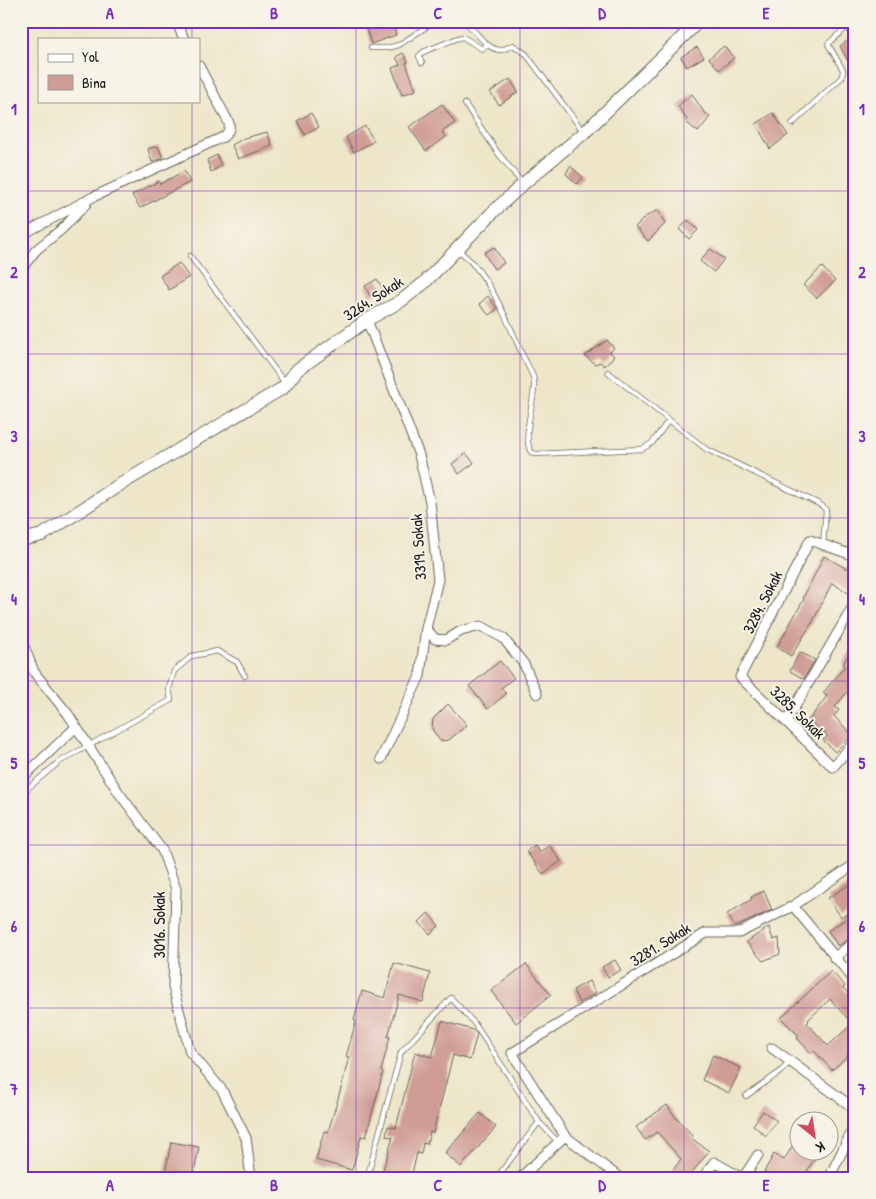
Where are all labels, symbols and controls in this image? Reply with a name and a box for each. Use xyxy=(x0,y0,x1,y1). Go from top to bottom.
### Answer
text: A xyxy=(106,2,114,24)
text: B xyxy=(270,2,278,24)
text: C xyxy=(434,2,443,24)
text: D xyxy=(598,2,606,24)
text: E xyxy=(762,2,770,24)
legend xyxy=(38,38,200,102)
text: Yol xyxy=(82,46,99,67)
text: Bina xyxy=(82,72,106,93)
text: 1 xyxy=(11,98,17,120)
text: 1 xyxy=(859,98,865,120)
text: 2 xyxy=(10,261,18,283)
text: 2 xyxy=(858,261,866,283)
street label: 3264. Sokak xyxy=(339,270,408,326)
text: 3 xyxy=(10,425,18,447)
text: 3 xyxy=(858,425,866,447)
street label: 3319. Sokak xyxy=(405,513,431,581)
street label: 3284. Sokak xyxy=(737,566,787,637)
text: 4 xyxy=(11,588,17,610)
text: 4 xyxy=(859,588,865,610)
street label: 3285. Sokak xyxy=(766,680,831,744)
text: 5 xyxy=(11,752,18,774)
text: 5 xyxy=(859,752,866,774)
street label: 3016. Sokak xyxy=(148,891,170,958)
text: 6 xyxy=(11,915,18,937)
text: 6 xyxy=(859,915,866,937)
street label: 3281. Sokak xyxy=(625,917,695,971)
text: 7 xyxy=(9,1078,18,1100)
text: 7 xyxy=(857,1078,866,1100)
north arrow xyxy=(788,1112,838,1162)
text: K xyxy=(812,1138,829,1158)
text: A xyxy=(106,1174,114,1196)
text: B xyxy=(270,1174,278,1196)
text: C xyxy=(434,1174,443,1196)
text: D xyxy=(598,1174,606,1196)
text: E xyxy=(762,1174,770,1196)

